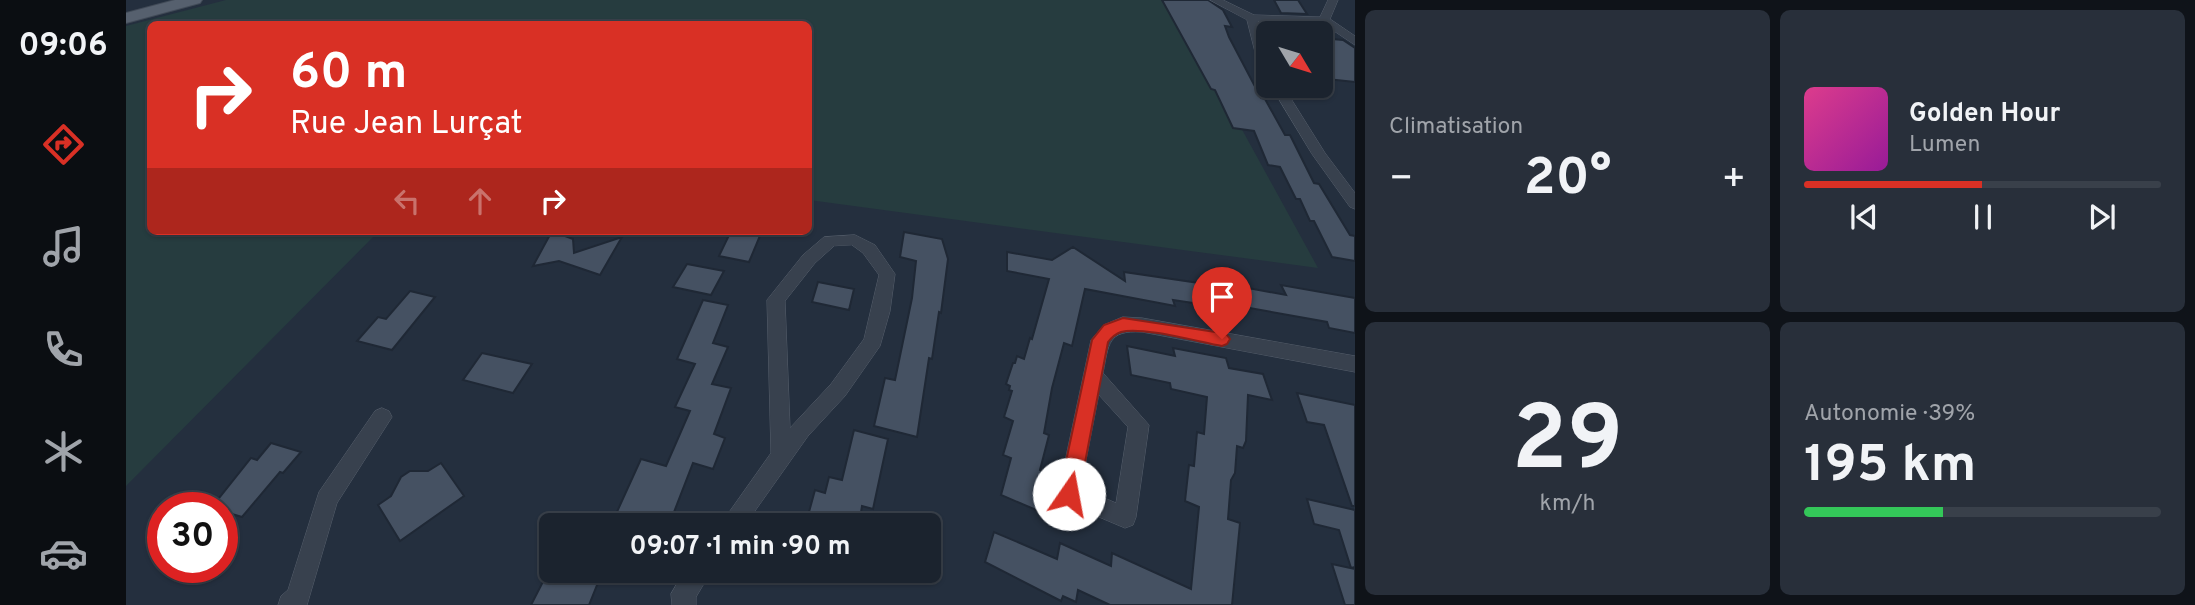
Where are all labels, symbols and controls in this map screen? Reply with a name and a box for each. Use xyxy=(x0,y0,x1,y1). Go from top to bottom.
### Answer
north arrow xyxy=(1256,21,1334,98)
map controls xyxy=(1256,21,1333,98)
text: 09:06 xyxy=(18,27,108,67)
text: 60 m xyxy=(290,44,408,106)
icon: right xyxy=(175,49,266,140)
text: Golden Hour xyxy=(1909,98,2060,131)
text: Rue Jean Lurçat xyxy=(290,105,523,145)
text: Climatisation xyxy=(1389,113,1523,142)
icon: directions xyxy=(39,120,88,169)
text: Lumen xyxy=(1909,131,1980,160)
text: 20° xyxy=(1524,147,1611,213)
text: − xyxy=(1389,156,1414,205)
text: + xyxy=(1721,156,1746,205)
icon: left xyxy=(388,182,426,220)
icon: ahead xyxy=(461,182,499,220)
icon: right xyxy=(534,182,572,220)
icon: previous xyxy=(1845,198,1883,236)
icon: pause xyxy=(1964,198,2002,236)
icon: next xyxy=(2083,198,2121,236)
icon: music xyxy=(39,222,88,271)
pin xyxy=(1192,267,1252,339)
icon: arrive xyxy=(1203,278,1241,316)
icon: phone xyxy=(39,325,88,374)
text: 29 xyxy=(1512,387,1623,502)
text: Autonomie · 39% xyxy=(1804,400,1975,429)
icon: climate xyxy=(39,427,88,476)
text: 195 km xyxy=(1804,434,1976,500)
position arrow xyxy=(1032,457,1106,531)
text: km/h xyxy=(1540,490,1595,519)
speed limit sign: 30 xyxy=(147,492,238,583)
icon: car xyxy=(39,529,88,578)
text: 09:07 · 1 min · 90 m xyxy=(630,531,850,564)

